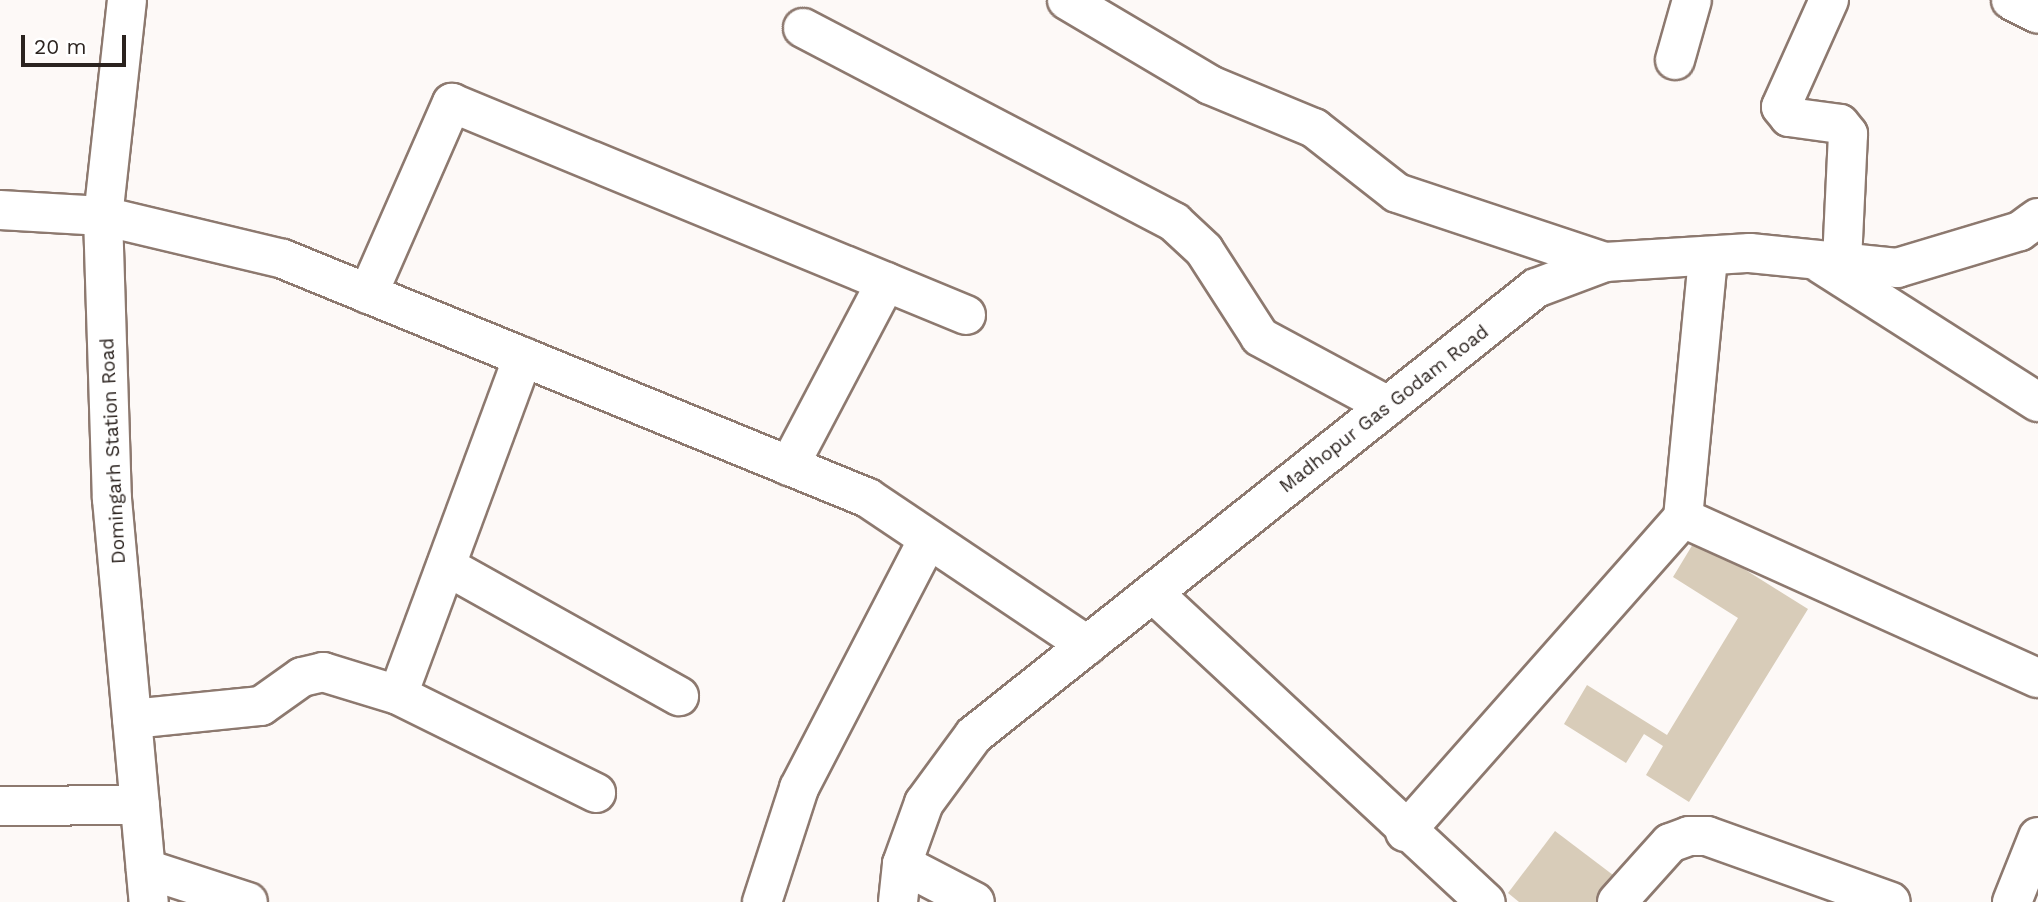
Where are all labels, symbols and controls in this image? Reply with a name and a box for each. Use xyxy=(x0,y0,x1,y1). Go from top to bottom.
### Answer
scale bar xyxy=(24,21,130,65)
text: 20 m xyxy=(34,34,86,59)
street label: Madhopur Gas Godam Road xyxy=(1275,320,1493,498)
street label: Domingarh Station Road xyxy=(96,337,130,565)

